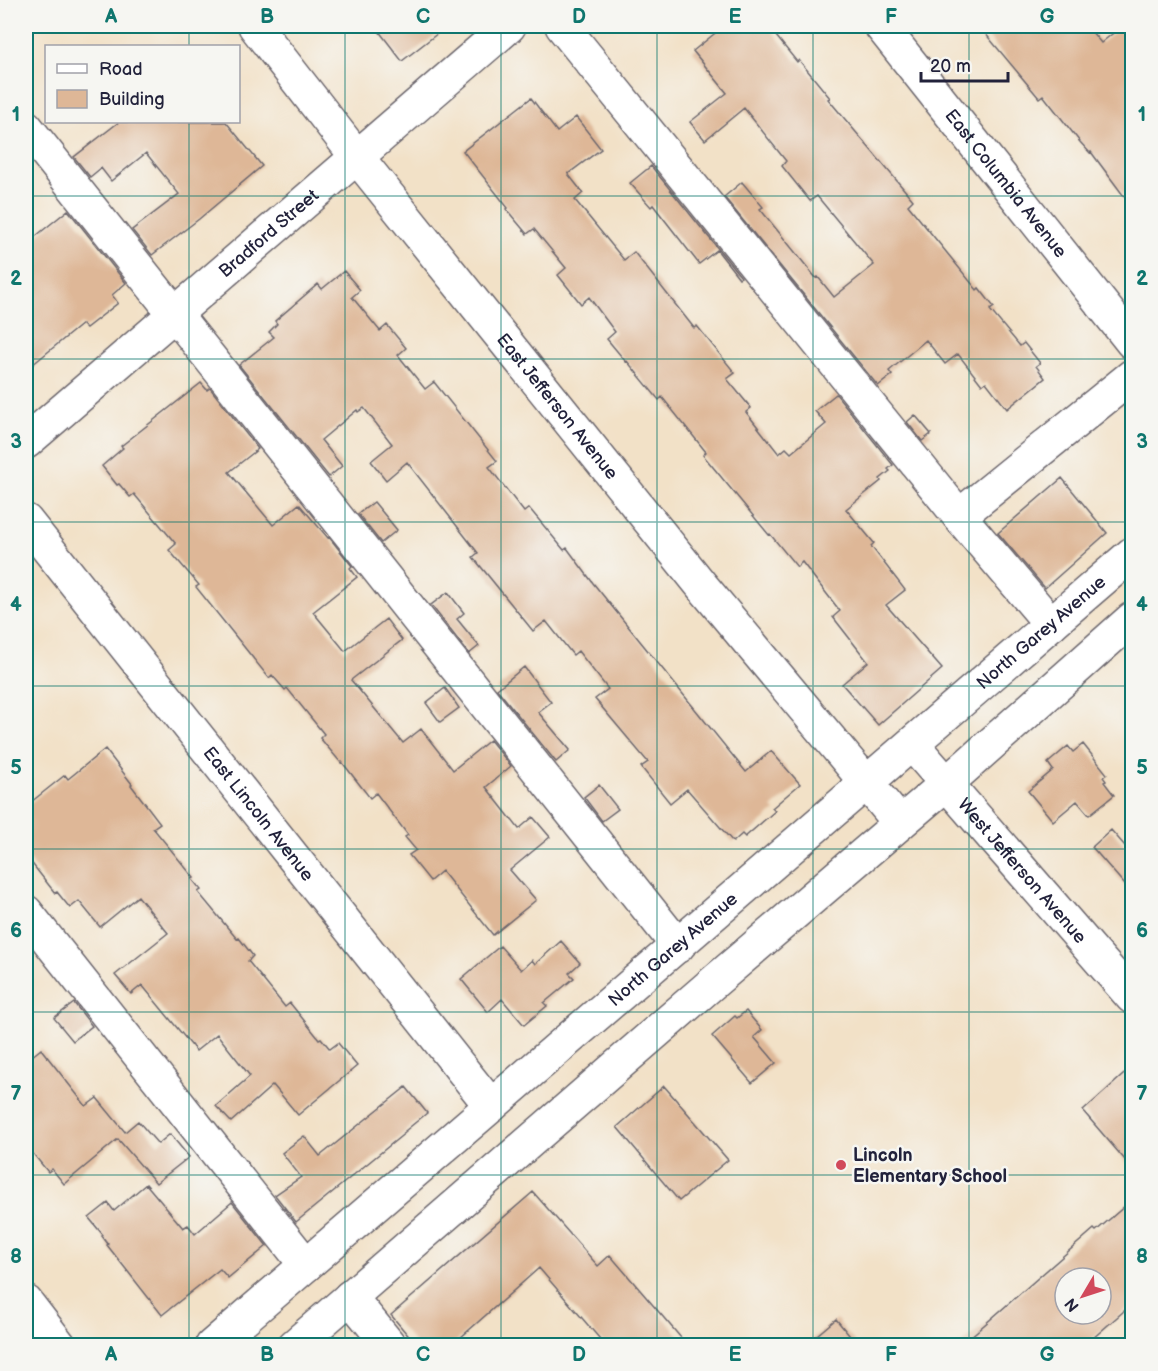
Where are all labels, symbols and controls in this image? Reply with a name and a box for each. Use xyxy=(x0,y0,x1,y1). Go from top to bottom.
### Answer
text: A xyxy=(104,5,118,29)
text: B xyxy=(260,5,274,29)
text: C xyxy=(416,5,430,29)
text: D xyxy=(572,5,586,29)
text: E xyxy=(729,5,742,29)
text: F xyxy=(885,5,897,29)
text: G xyxy=(1040,5,1055,29)
legend xyxy=(45,45,240,123)
scale bar xyxy=(921,45,1008,83)
text: 20 m xyxy=(930,56,971,77)
text: Road xyxy=(99,59,143,80)
text: Building xyxy=(99,89,165,110)
text: 1 xyxy=(12,103,20,127)
text: 1 xyxy=(1138,103,1146,127)
street label: East Columbia Avenue xyxy=(941,105,1071,262)
street label: Bradford Street xyxy=(214,184,323,282)
text: 2 xyxy=(10,267,22,291)
text: 2 xyxy=(1136,267,1148,291)
street label: East Jefferson Avenue xyxy=(493,329,623,484)
text: 3 xyxy=(10,430,22,454)
text: 3 xyxy=(1136,430,1148,454)
street label: North Garey Avenue xyxy=(972,571,1110,694)
text: 4 xyxy=(10,593,22,617)
text: 4 xyxy=(1136,593,1148,617)
street label: East Lincoln Avenue xyxy=(199,742,319,885)
text: 5 xyxy=(10,756,22,780)
text: 5 xyxy=(1136,756,1148,780)
street label: West Jefferson Avenue xyxy=(954,794,1091,948)
street label: North Garey Avenue xyxy=(604,888,742,1011)
text: 6 xyxy=(10,919,22,943)
text: 6 xyxy=(1136,919,1148,943)
text: 7 xyxy=(10,1082,22,1106)
text: 7 xyxy=(1136,1082,1148,1106)
place label: Lincoln Elementary School xyxy=(853,1145,1007,1187)
marker: Lincoln Elementary School xyxy=(834,1158,848,1172)
text: 8 xyxy=(10,1245,22,1269)
text: 8 xyxy=(1136,1245,1148,1269)
north arrow xyxy=(1053,1266,1113,1326)
text: N xyxy=(1061,1294,1084,1315)
text: A xyxy=(104,1343,118,1367)
text: B xyxy=(260,1343,274,1367)
text: C xyxy=(416,1343,430,1367)
text: D xyxy=(572,1343,586,1367)
text: E xyxy=(729,1343,742,1367)
text: F xyxy=(885,1343,897,1367)
text: G xyxy=(1040,1343,1055,1367)

